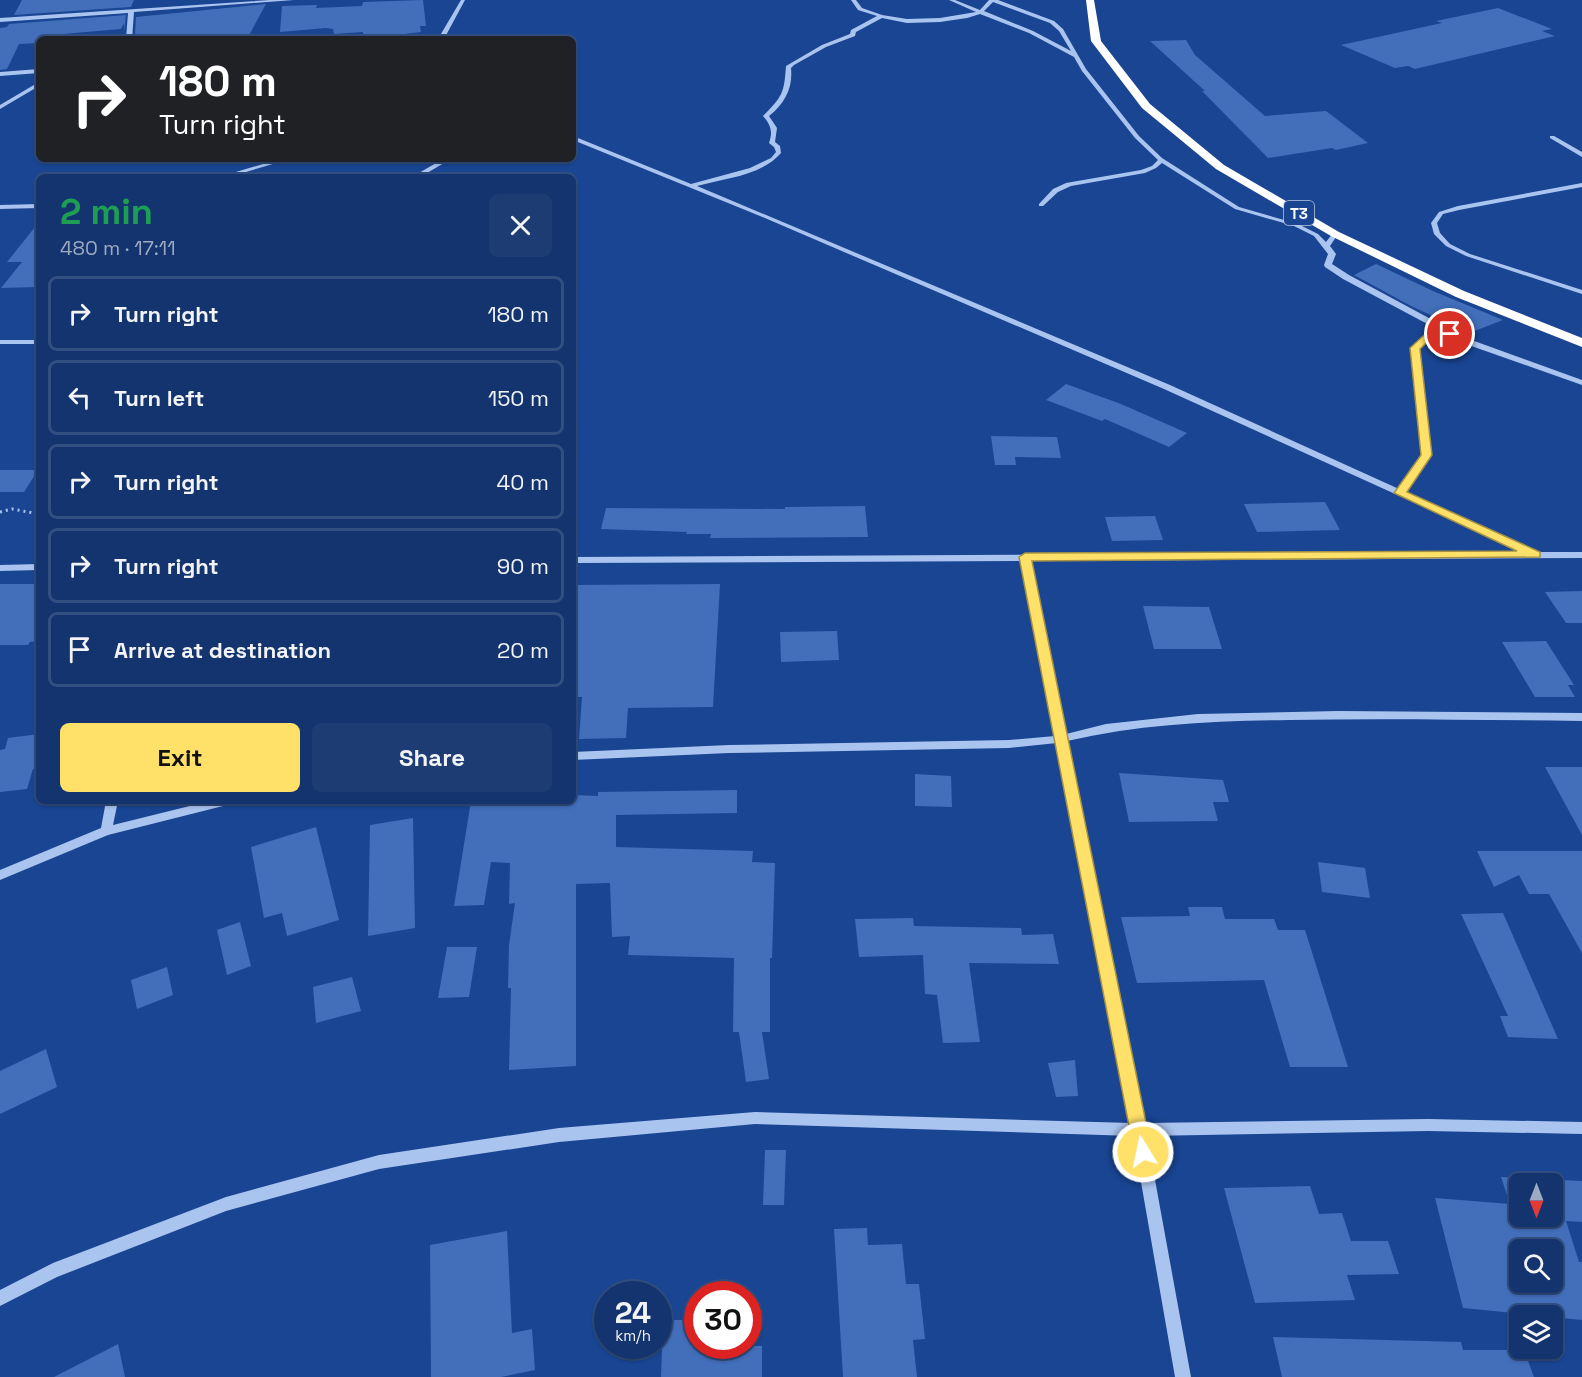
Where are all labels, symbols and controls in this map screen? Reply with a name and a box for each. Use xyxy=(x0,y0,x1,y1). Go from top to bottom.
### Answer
text: 180 m xyxy=(159,55,277,108)
icon: right xyxy=(60,60,138,138)
text: Turn right xyxy=(159,107,286,142)
text: 2 min xyxy=(60,189,153,235)
button: close xyxy=(489,194,552,257)
road number: T3 xyxy=(1284,201,1314,225)
text: 480 m · 17:11 xyxy=(60,235,176,261)
icon: right xyxy=(63,297,96,330)
text: Turn right xyxy=(114,300,219,328)
text: 180 m xyxy=(487,300,549,328)
pin xyxy=(1424,308,1475,359)
icon: arrive xyxy=(1433,317,1466,350)
icon: left xyxy=(63,381,96,414)
text: Turn left xyxy=(114,384,204,412)
text: 150 m xyxy=(488,384,549,412)
icon: right xyxy=(63,465,96,498)
text: Turn right xyxy=(114,468,219,496)
text: 40 m xyxy=(497,468,549,496)
icon: right xyxy=(63,549,96,582)
text: Turn right xyxy=(114,552,219,580)
text: 90 m xyxy=(497,552,549,580)
icon: arrive xyxy=(63,633,96,666)
text: Arrive at destination xyxy=(114,636,331,664)
text: 20 m xyxy=(497,636,549,664)
button: Exit xyxy=(60,723,300,792)
button: Share xyxy=(312,723,552,792)
position arrow xyxy=(1111,1120,1175,1184)
north arrow xyxy=(1509,1173,1563,1227)
map controls xyxy=(1509,1173,1563,1359)
button: search xyxy=(1509,1239,1563,1293)
speed limit sign: 30 xyxy=(684,1281,762,1359)
text: 24 xyxy=(615,1293,651,1332)
button: layers xyxy=(1509,1305,1563,1359)
text: km/h xyxy=(615,1326,651,1345)

